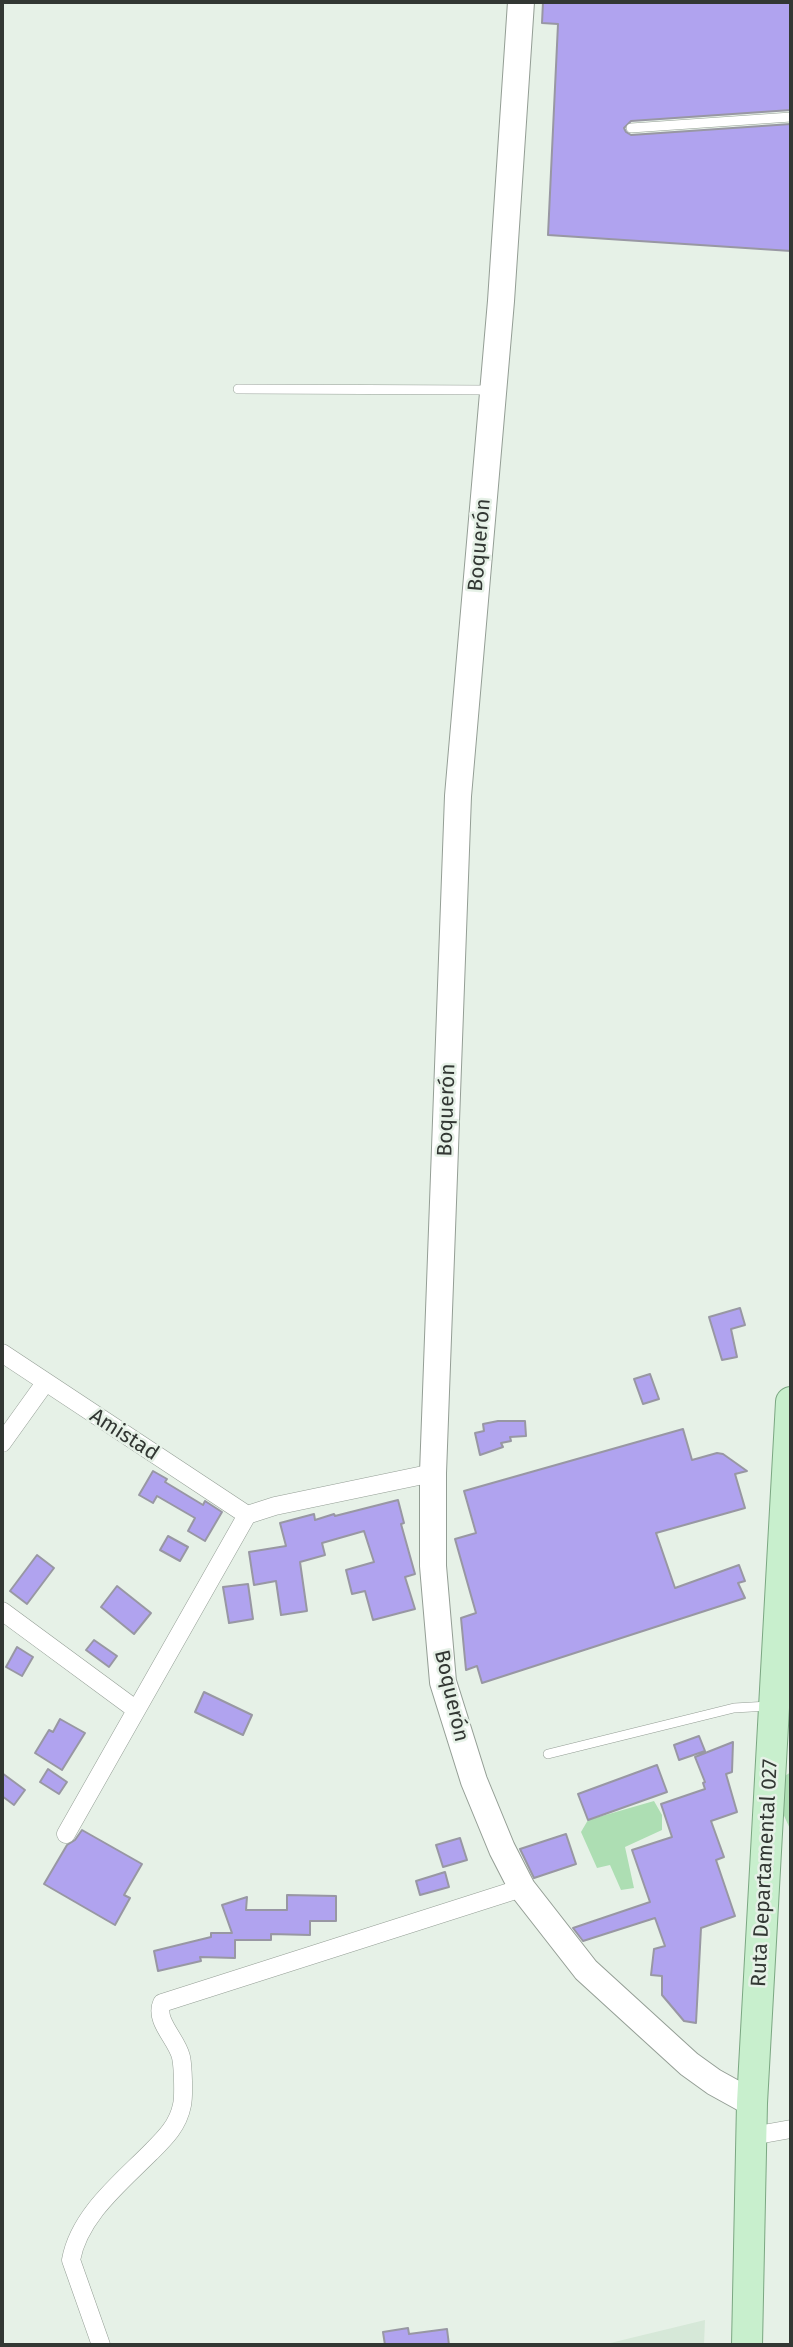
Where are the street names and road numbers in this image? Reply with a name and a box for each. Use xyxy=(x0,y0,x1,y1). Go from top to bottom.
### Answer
street label: Boquerón xyxy=(463,497,497,593)
street label: Boquerón xyxy=(433,1063,461,1157)
street label: Amistad xyxy=(85,1403,163,1467)
street label: Boquerón xyxy=(428,1648,474,1744)
street label: Ruta Departamental 027 xyxy=(746,1758,784,1988)

